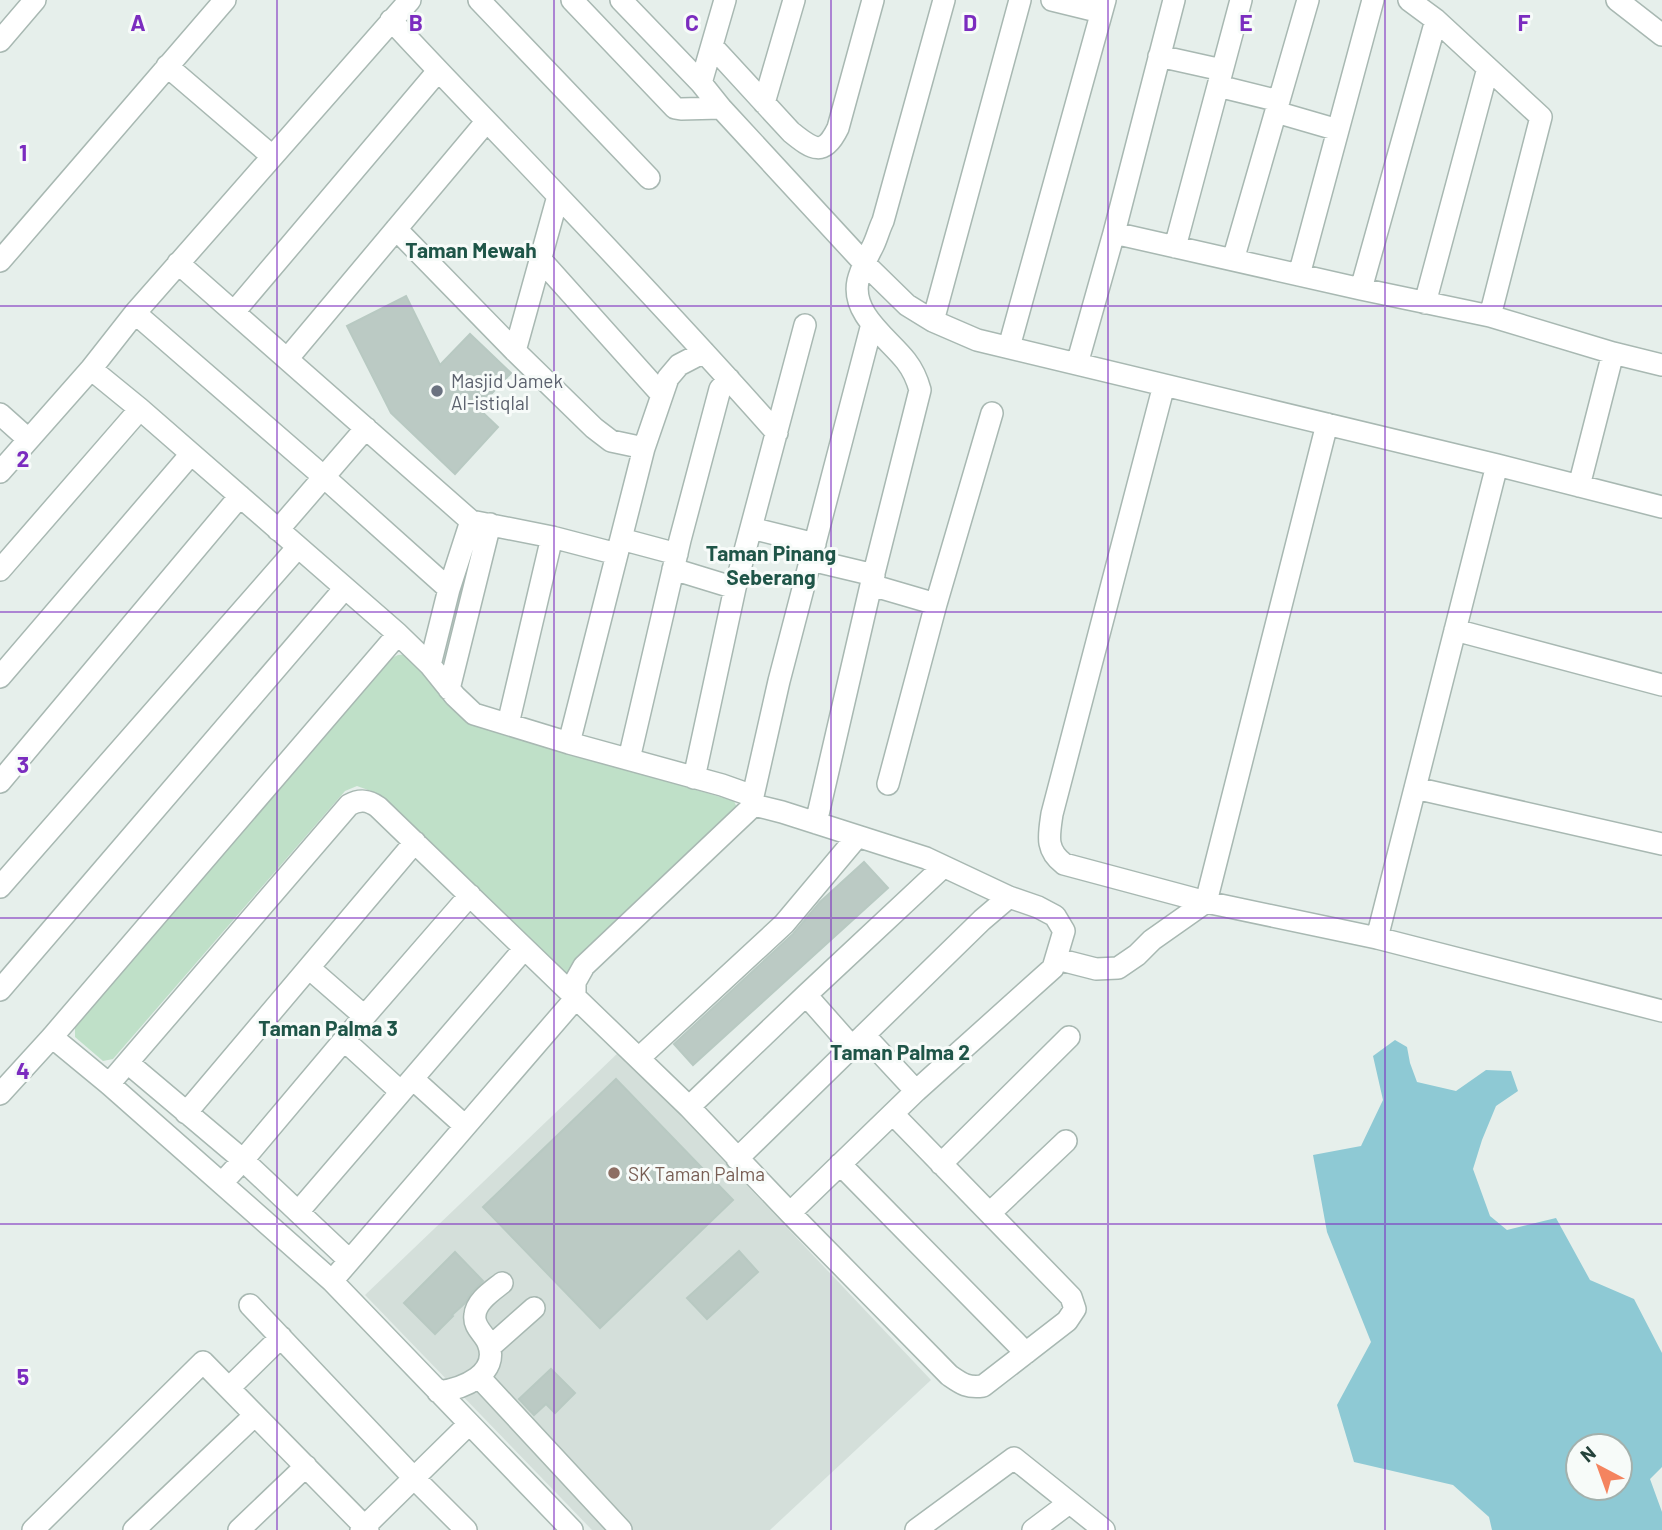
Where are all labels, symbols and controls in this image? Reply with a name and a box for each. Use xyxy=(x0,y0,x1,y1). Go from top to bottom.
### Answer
text: A xyxy=(130,8,146,36)
text: B xyxy=(409,8,423,36)
text: C xyxy=(685,8,699,36)
text: D xyxy=(963,8,977,36)
text: E xyxy=(1239,8,1253,36)
text: F xyxy=(1518,8,1531,36)
text: 1 xyxy=(19,138,27,166)
district label: Taman Mewah xyxy=(405,237,537,262)
place label: Masjid Jamek Al-istiqlal xyxy=(451,369,563,414)
marker: Masjid Jamek Al-istiqlal xyxy=(429,383,445,399)
text: 2 xyxy=(17,444,29,472)
district label: Taman Pinang Seberang xyxy=(706,540,836,589)
text: 3 xyxy=(17,750,29,778)
district label: Taman Palma 3 xyxy=(258,1015,398,1040)
district label: Taman Palma 2 xyxy=(830,1039,970,1064)
text: 4 xyxy=(16,1056,30,1084)
place label: SK Taman Palma xyxy=(628,1162,765,1185)
marker: SK Taman Palma xyxy=(606,1165,622,1181)
text: 5 xyxy=(17,1362,29,1390)
north arrow xyxy=(1564,1432,1634,1502)
text: N xyxy=(1575,1441,1600,1467)

